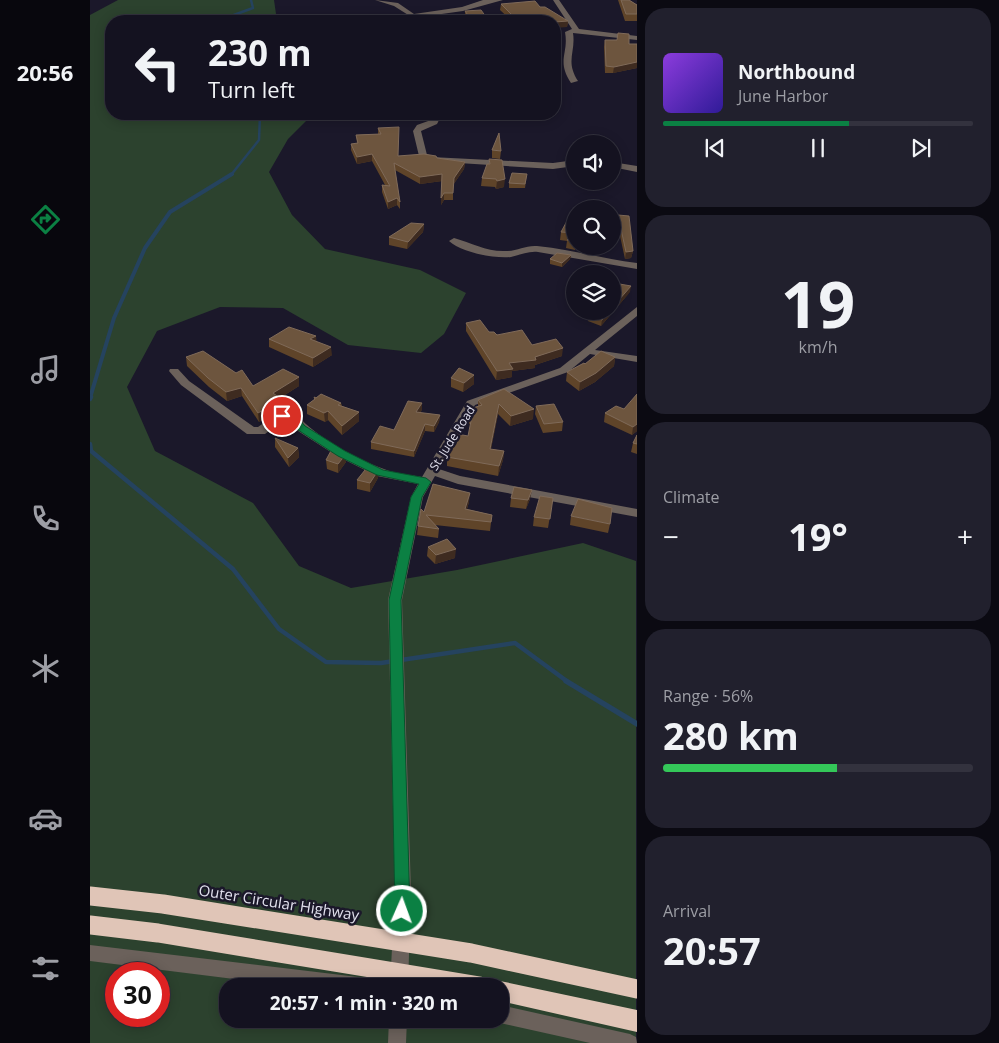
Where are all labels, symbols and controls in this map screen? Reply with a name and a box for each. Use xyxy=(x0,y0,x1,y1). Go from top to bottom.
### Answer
text: 230 m xyxy=(208,29,312,76)
icon: left xyxy=(125,35,190,100)
text: 20:56 xyxy=(17,57,73,87)
text: Northbound xyxy=(738,59,855,85)
text: Turn left xyxy=(208,74,295,104)
text: June Harbor xyxy=(738,85,828,107)
icon: previous xyxy=(701,134,729,162)
icon: pause xyxy=(804,134,832,162)
icon: next xyxy=(907,134,935,162)
map controls xyxy=(566,135,621,320)
button: sound xyxy=(566,135,621,190)
button: search xyxy=(566,200,621,255)
icon: directions xyxy=(28,202,63,237)
text: 19 xyxy=(781,259,855,347)
button: layers xyxy=(566,265,621,320)
text: km/h xyxy=(799,336,837,358)
icon: music xyxy=(28,352,63,387)
pin xyxy=(261,395,303,437)
icon: arrive xyxy=(268,402,296,430)
street label: St. Jude Road xyxy=(425,402,479,474)
text: Climate xyxy=(663,486,720,508)
icon: phone xyxy=(28,501,63,536)
text: 19° xyxy=(788,510,848,562)
text: − xyxy=(663,517,679,555)
text: + xyxy=(957,517,973,555)
icon: climate xyxy=(28,651,63,686)
text: Range · 56% xyxy=(663,685,753,707)
text: 280 km xyxy=(663,709,799,761)
icon: car xyxy=(28,801,63,836)
street label: Outer Circular Highway xyxy=(197,879,361,925)
position arrow xyxy=(375,884,427,936)
text: Arrival xyxy=(663,900,711,922)
text: 20:57 xyxy=(663,924,761,976)
icon: filters xyxy=(28,951,63,986)
speed limit sign: 30 xyxy=(105,962,170,1027)
text: 20:57 · 1 min · 320 m xyxy=(270,990,458,1016)

